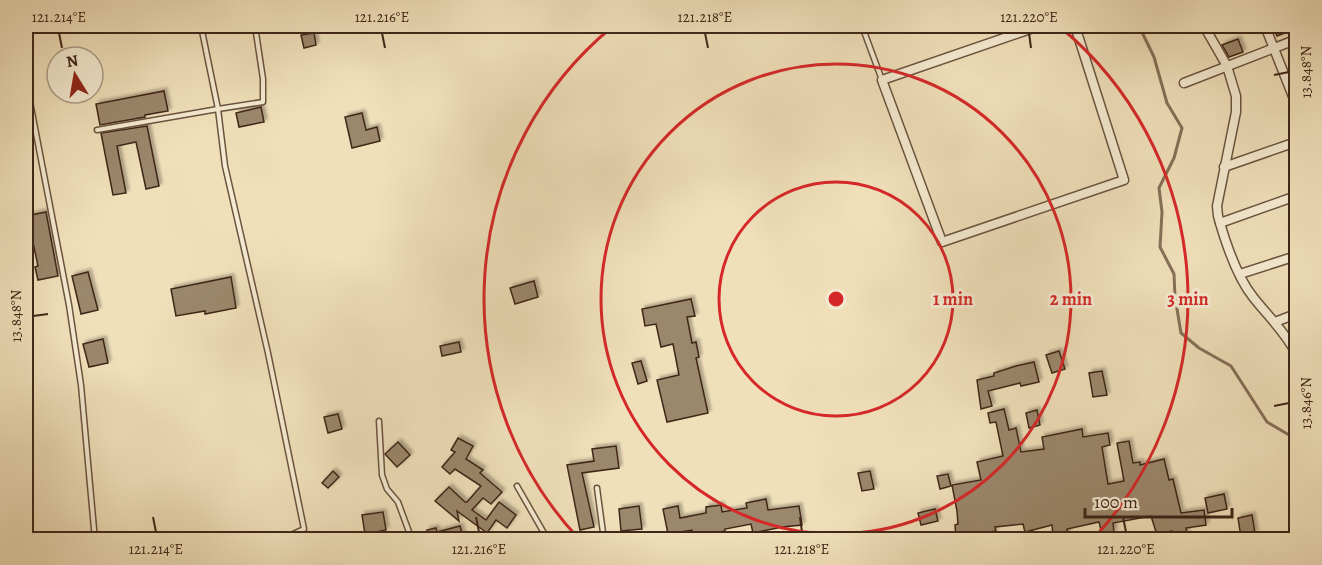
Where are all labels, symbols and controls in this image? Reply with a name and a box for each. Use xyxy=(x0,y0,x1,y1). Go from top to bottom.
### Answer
text: 121.214°E xyxy=(32,7,86,27)
text: 121.216°E xyxy=(355,7,409,27)
text: 121.218°E xyxy=(678,7,732,27)
text: 121.220°E xyxy=(1000,7,1058,27)
north arrow xyxy=(45,45,105,105)
text: 13.848°N xyxy=(1296,45,1316,98)
text: N xyxy=(65,49,80,73)
text: 1 min xyxy=(933,287,973,311)
text: 2 min xyxy=(1050,287,1092,311)
text: 3 min xyxy=(1167,287,1209,311)
text: 13.848°N xyxy=(6,289,26,342)
centre of rings xyxy=(826,289,846,309)
text: 13.846°N xyxy=(1296,377,1316,429)
scale bar xyxy=(1085,481,1232,519)
text: 100 m xyxy=(1094,490,1138,514)
text: 121.214°E xyxy=(129,539,183,559)
text: 121.216°E xyxy=(452,539,506,559)
text: 121.218°E xyxy=(775,539,829,559)
text: 121.220°E xyxy=(1097,539,1155,559)

